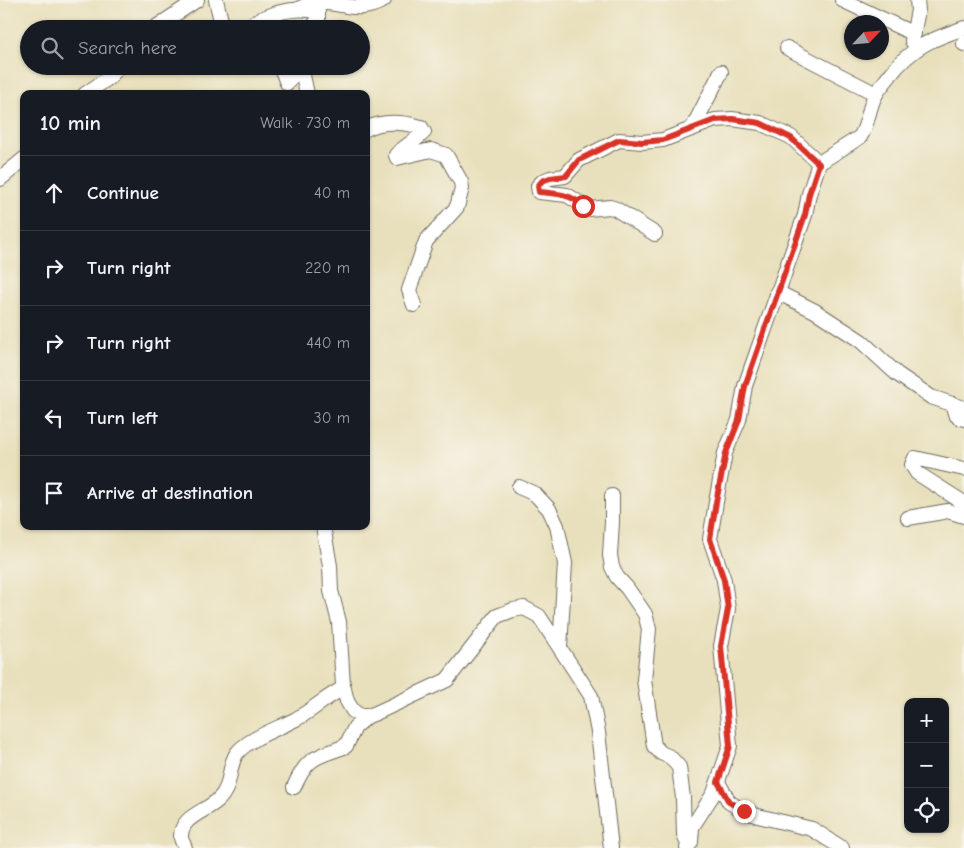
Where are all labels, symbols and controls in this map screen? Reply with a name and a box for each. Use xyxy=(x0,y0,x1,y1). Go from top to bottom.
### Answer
north arrow xyxy=(844,15,889,60)
search box xyxy=(20,20,370,75)
icon: search xyxy=(38,34,66,62)
text: Search here xyxy=(78,37,177,59)
text: 10 min xyxy=(40,111,101,135)
text: Walk · 730 m xyxy=(260,114,350,132)
icon: ahead xyxy=(40,179,68,207)
text: Continue xyxy=(87,182,159,204)
text: 40 m xyxy=(314,184,350,202)
route start xyxy=(572,195,595,218)
icon: right xyxy=(40,254,68,282)
text: Turn right xyxy=(87,257,171,279)
text: 220 m xyxy=(305,259,350,277)
icon: right xyxy=(40,329,68,357)
text: Turn right xyxy=(87,332,171,354)
text: 440 m xyxy=(306,334,350,352)
icon: left xyxy=(40,404,68,432)
text: Turn left xyxy=(87,407,158,429)
text: 30 m xyxy=(314,409,350,427)
icon: arrive xyxy=(40,479,68,507)
text: Arrive at destination xyxy=(87,482,253,504)
map controls xyxy=(904,698,949,833)
button: + xyxy=(904,698,949,743)
button: − xyxy=(904,743,949,788)
button: locate xyxy=(904,788,949,833)
route end xyxy=(733,800,756,823)

